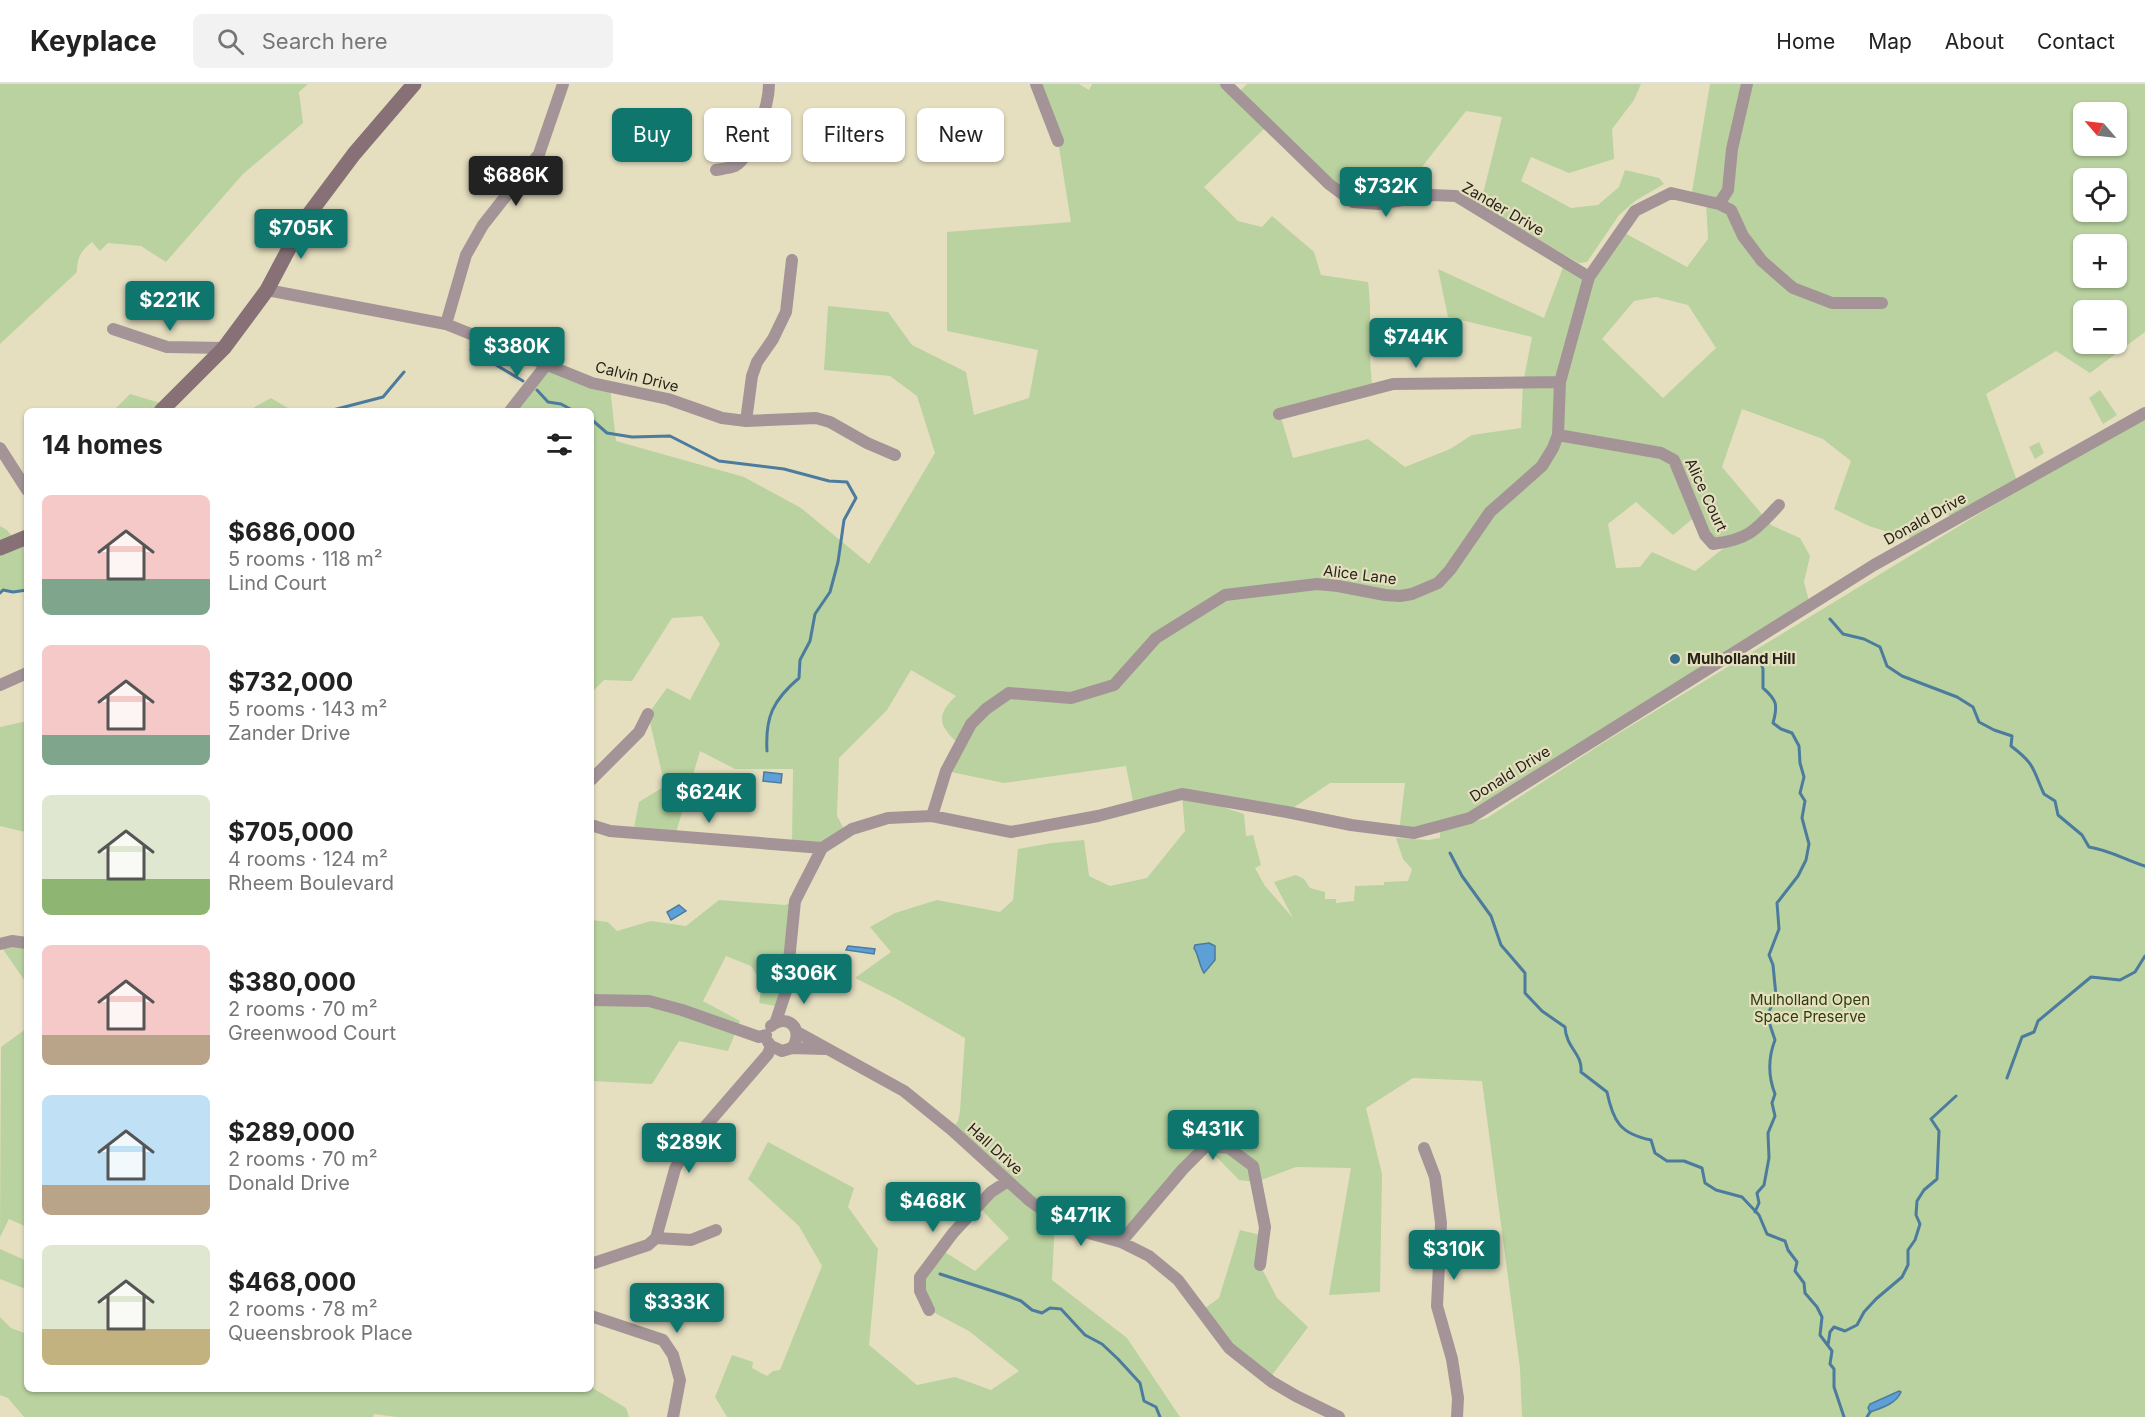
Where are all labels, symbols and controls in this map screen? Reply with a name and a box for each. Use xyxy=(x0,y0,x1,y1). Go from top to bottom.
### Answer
search box xyxy=(193,14,613,68)
text: Keyplace xyxy=(30,24,157,58)
icon: search xyxy=(214,25,247,58)
text: Search here xyxy=(262,28,388,54)
text: Home xyxy=(1776,29,1835,54)
text: Map xyxy=(1868,29,1912,54)
text: About xyxy=(1945,29,2004,54)
text: Contact xyxy=(2037,29,2115,54)
north arrow xyxy=(2073,102,2127,156)
map controls xyxy=(2073,102,2127,354)
chip: Buy xyxy=(612,108,692,162)
chip: Rent xyxy=(704,108,791,162)
chip: Filters xyxy=(803,108,905,162)
chip: New xyxy=(917,108,1004,162)
pin: $686K xyxy=(474,156,558,207)
text: $686K xyxy=(483,163,549,187)
pin: $732K xyxy=(1344,167,1428,218)
button: locate xyxy=(2073,168,2127,222)
text: $732K xyxy=(1354,174,1418,198)
street label: Zander Drive xyxy=(1459,177,1548,240)
pin: $705K xyxy=(259,209,343,260)
text: $705K xyxy=(268,216,334,240)
button: + xyxy=(2073,234,2127,288)
pin: $221K xyxy=(128,281,212,332)
text: $221K xyxy=(139,288,201,312)
button: − xyxy=(2073,300,2127,354)
pin: $744K xyxy=(1374,318,1458,369)
text: $744K xyxy=(1384,325,1449,349)
pin: $380K xyxy=(475,327,559,378)
text: $380K xyxy=(484,334,550,358)
street label: Calvin Drive xyxy=(593,357,681,396)
icon: filters xyxy=(543,428,576,461)
text: 14 homes xyxy=(42,429,163,460)
street label: Alice Court xyxy=(1681,455,1732,535)
street label: Donald Drive xyxy=(1880,488,1969,549)
text: $686,000 xyxy=(228,516,355,547)
icon: home xyxy=(90,519,162,591)
text: 5 rooms · 118 m² xyxy=(228,547,383,571)
street label: Alice Lane xyxy=(1322,561,1398,588)
text: Lind Court xyxy=(228,571,327,595)
place label: Mulholland Hill xyxy=(1687,649,1796,668)
marker: Mulholland Hill xyxy=(1668,652,1682,666)
text: $732,000 xyxy=(228,666,353,697)
icon: home xyxy=(90,669,162,741)
text: 5 rooms · 143 m² xyxy=(228,697,387,721)
text: Zander Drive xyxy=(228,721,350,745)
street label: Donald Drive xyxy=(1466,741,1554,806)
pin: $624K xyxy=(667,773,751,824)
text: $624K xyxy=(676,780,742,804)
text: $705,000 xyxy=(228,816,354,847)
icon: home xyxy=(90,819,162,891)
text: 4 rooms · 124 m² xyxy=(228,847,388,871)
text: Rheem Boulevard xyxy=(228,871,394,895)
pin: $306K xyxy=(762,954,846,1005)
text: $306K xyxy=(771,961,837,985)
text: $380,000 xyxy=(228,966,356,997)
icon: home xyxy=(90,969,162,1041)
park label: Mulholland Open Space Preserve xyxy=(1750,990,1870,1026)
text: 2 rooms · 70 m² xyxy=(228,997,378,1021)
text: Greenwood Court xyxy=(228,1021,396,1045)
pin: $431K xyxy=(1171,1110,1255,1161)
text: $289,000 xyxy=(228,1116,355,1147)
text: $431K xyxy=(1182,1117,1244,1141)
icon: home xyxy=(90,1119,162,1191)
street label: Hall Drive xyxy=(964,1119,1027,1179)
pin: $289K xyxy=(647,1123,731,1174)
text: $289K xyxy=(656,1130,722,1154)
text: 2 rooms · 70 m² xyxy=(228,1147,378,1171)
text: Donald Drive xyxy=(228,1171,350,1195)
pin: $468K xyxy=(891,1182,975,1233)
text: $468K xyxy=(899,1189,967,1213)
pin: $471K xyxy=(1039,1196,1123,1247)
text: $471K xyxy=(1050,1203,1112,1227)
pin: $310K xyxy=(1412,1230,1496,1281)
text: $310K xyxy=(1423,1237,1485,1261)
text: $468,000 xyxy=(228,1266,356,1297)
icon: home xyxy=(90,1269,162,1341)
pin: $333K xyxy=(635,1283,719,1334)
text: $333K xyxy=(644,1290,710,1314)
text: 2 rooms · 78 m² xyxy=(228,1297,377,1321)
text: Queensbrook Place xyxy=(228,1321,413,1345)

